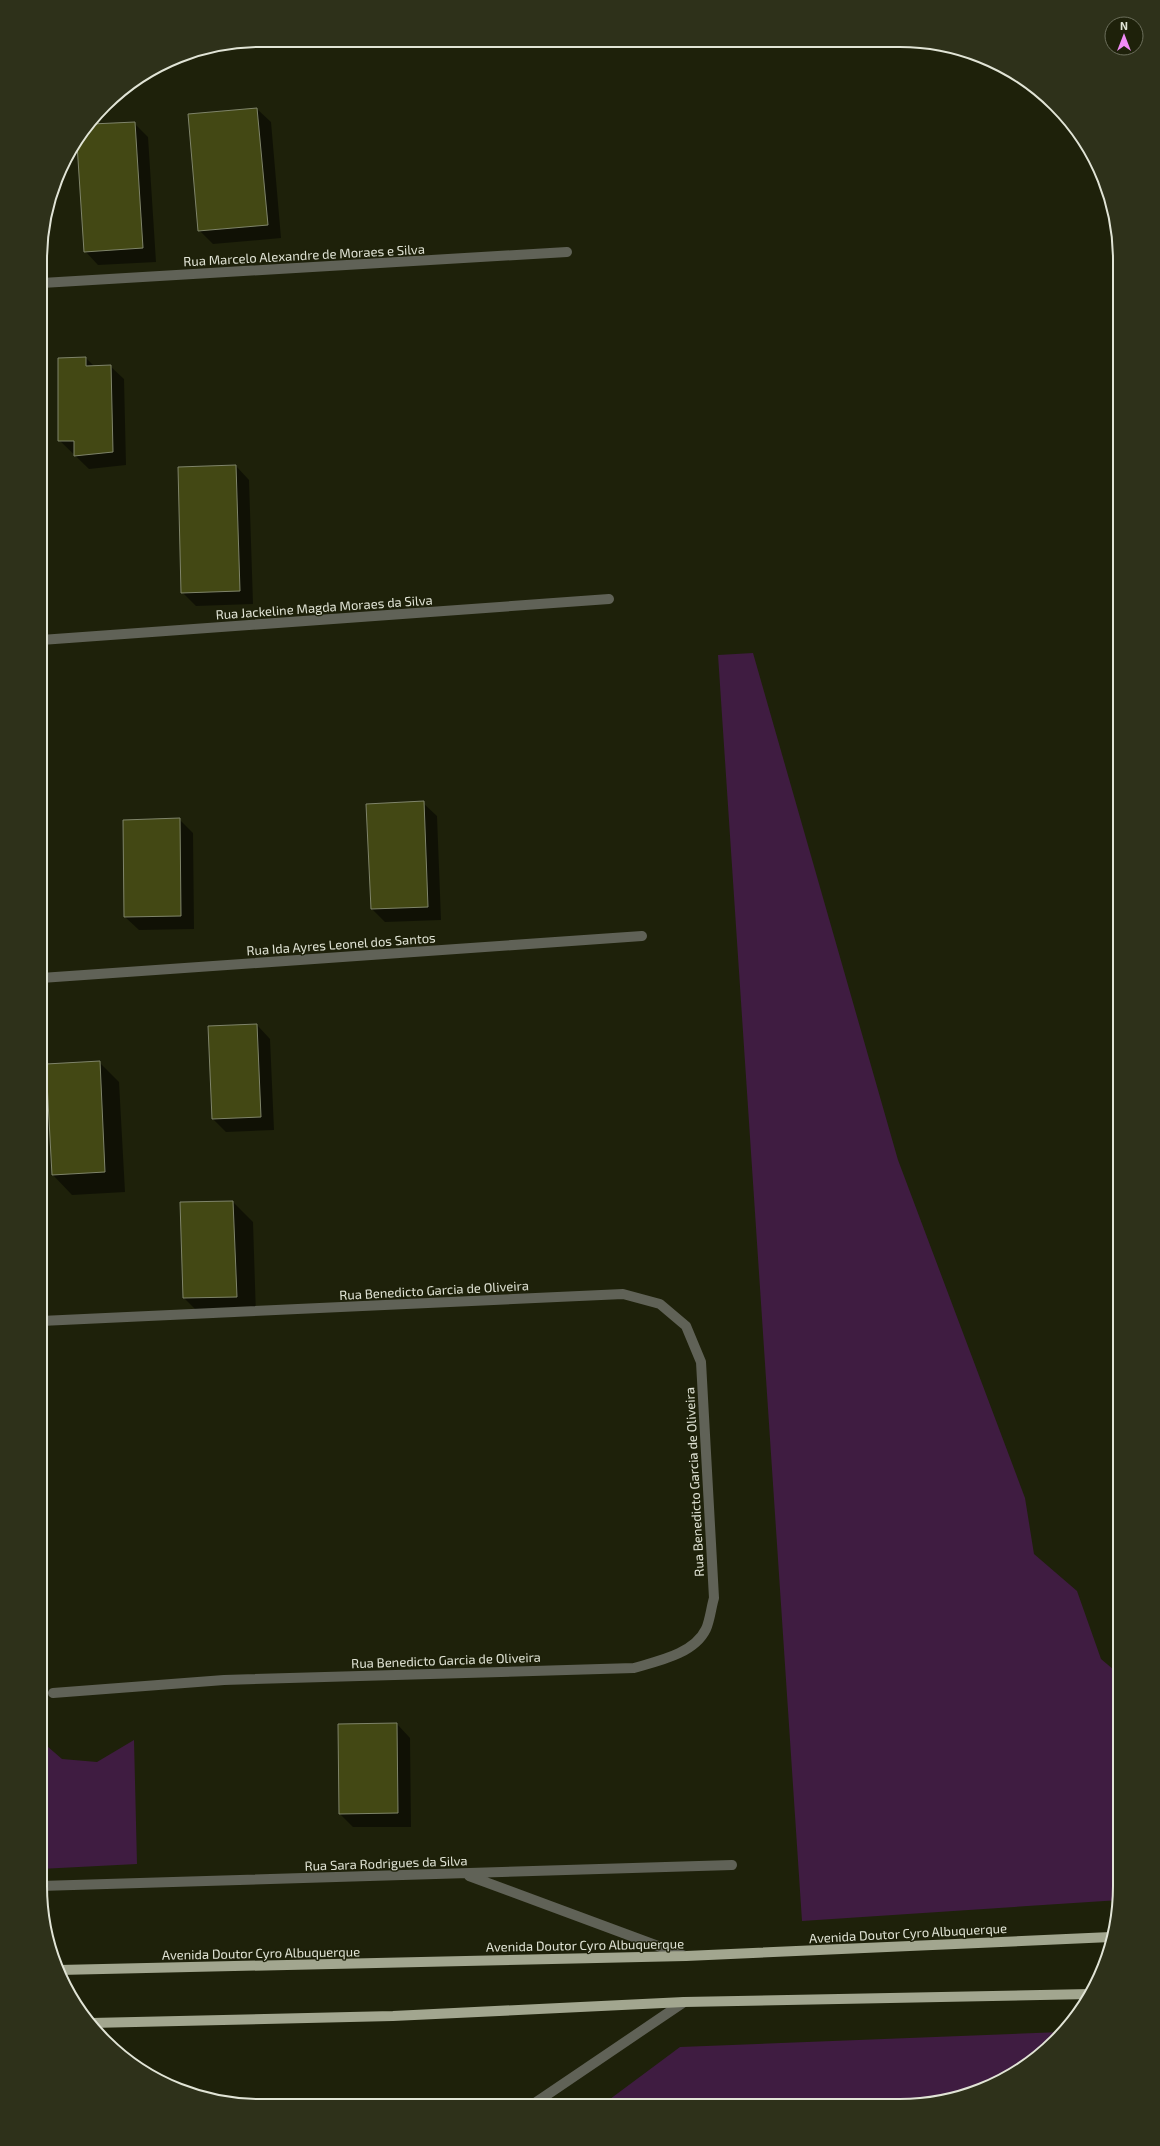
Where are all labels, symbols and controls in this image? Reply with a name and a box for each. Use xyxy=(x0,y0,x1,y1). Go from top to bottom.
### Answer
north arrow xyxy=(1104,16,1144,56)
text: N xyxy=(1120,19,1128,32)
street label: Rua Marcelo Alexandre de Moraes e Silva xyxy=(183,241,425,269)
street label: Rua Jackeline Magda Moraes da Silva xyxy=(215,591,433,623)
street label: Rua Ida Ayres Leonel dos Santos xyxy=(246,929,436,959)
street label: Rua Benedicto Garcia de Oliveira xyxy=(339,1277,529,1303)
street label: Rua Benedicto Garcia de Oliveira xyxy=(681,1387,707,1577)
street label: Rua Benedicto Garcia de Oliveira xyxy=(351,1649,541,1671)
street label: Rua Sara Rodrigues da Silva xyxy=(304,1852,468,1874)
street label: Avenida Doutor Cyro Albuquerque xyxy=(809,1920,1007,1946)
street label: Avenida Doutor Cyro Albuquerque xyxy=(486,1935,684,1955)
street label: Avenida Doutor Cyro Albuquerque xyxy=(162,1943,360,1963)

